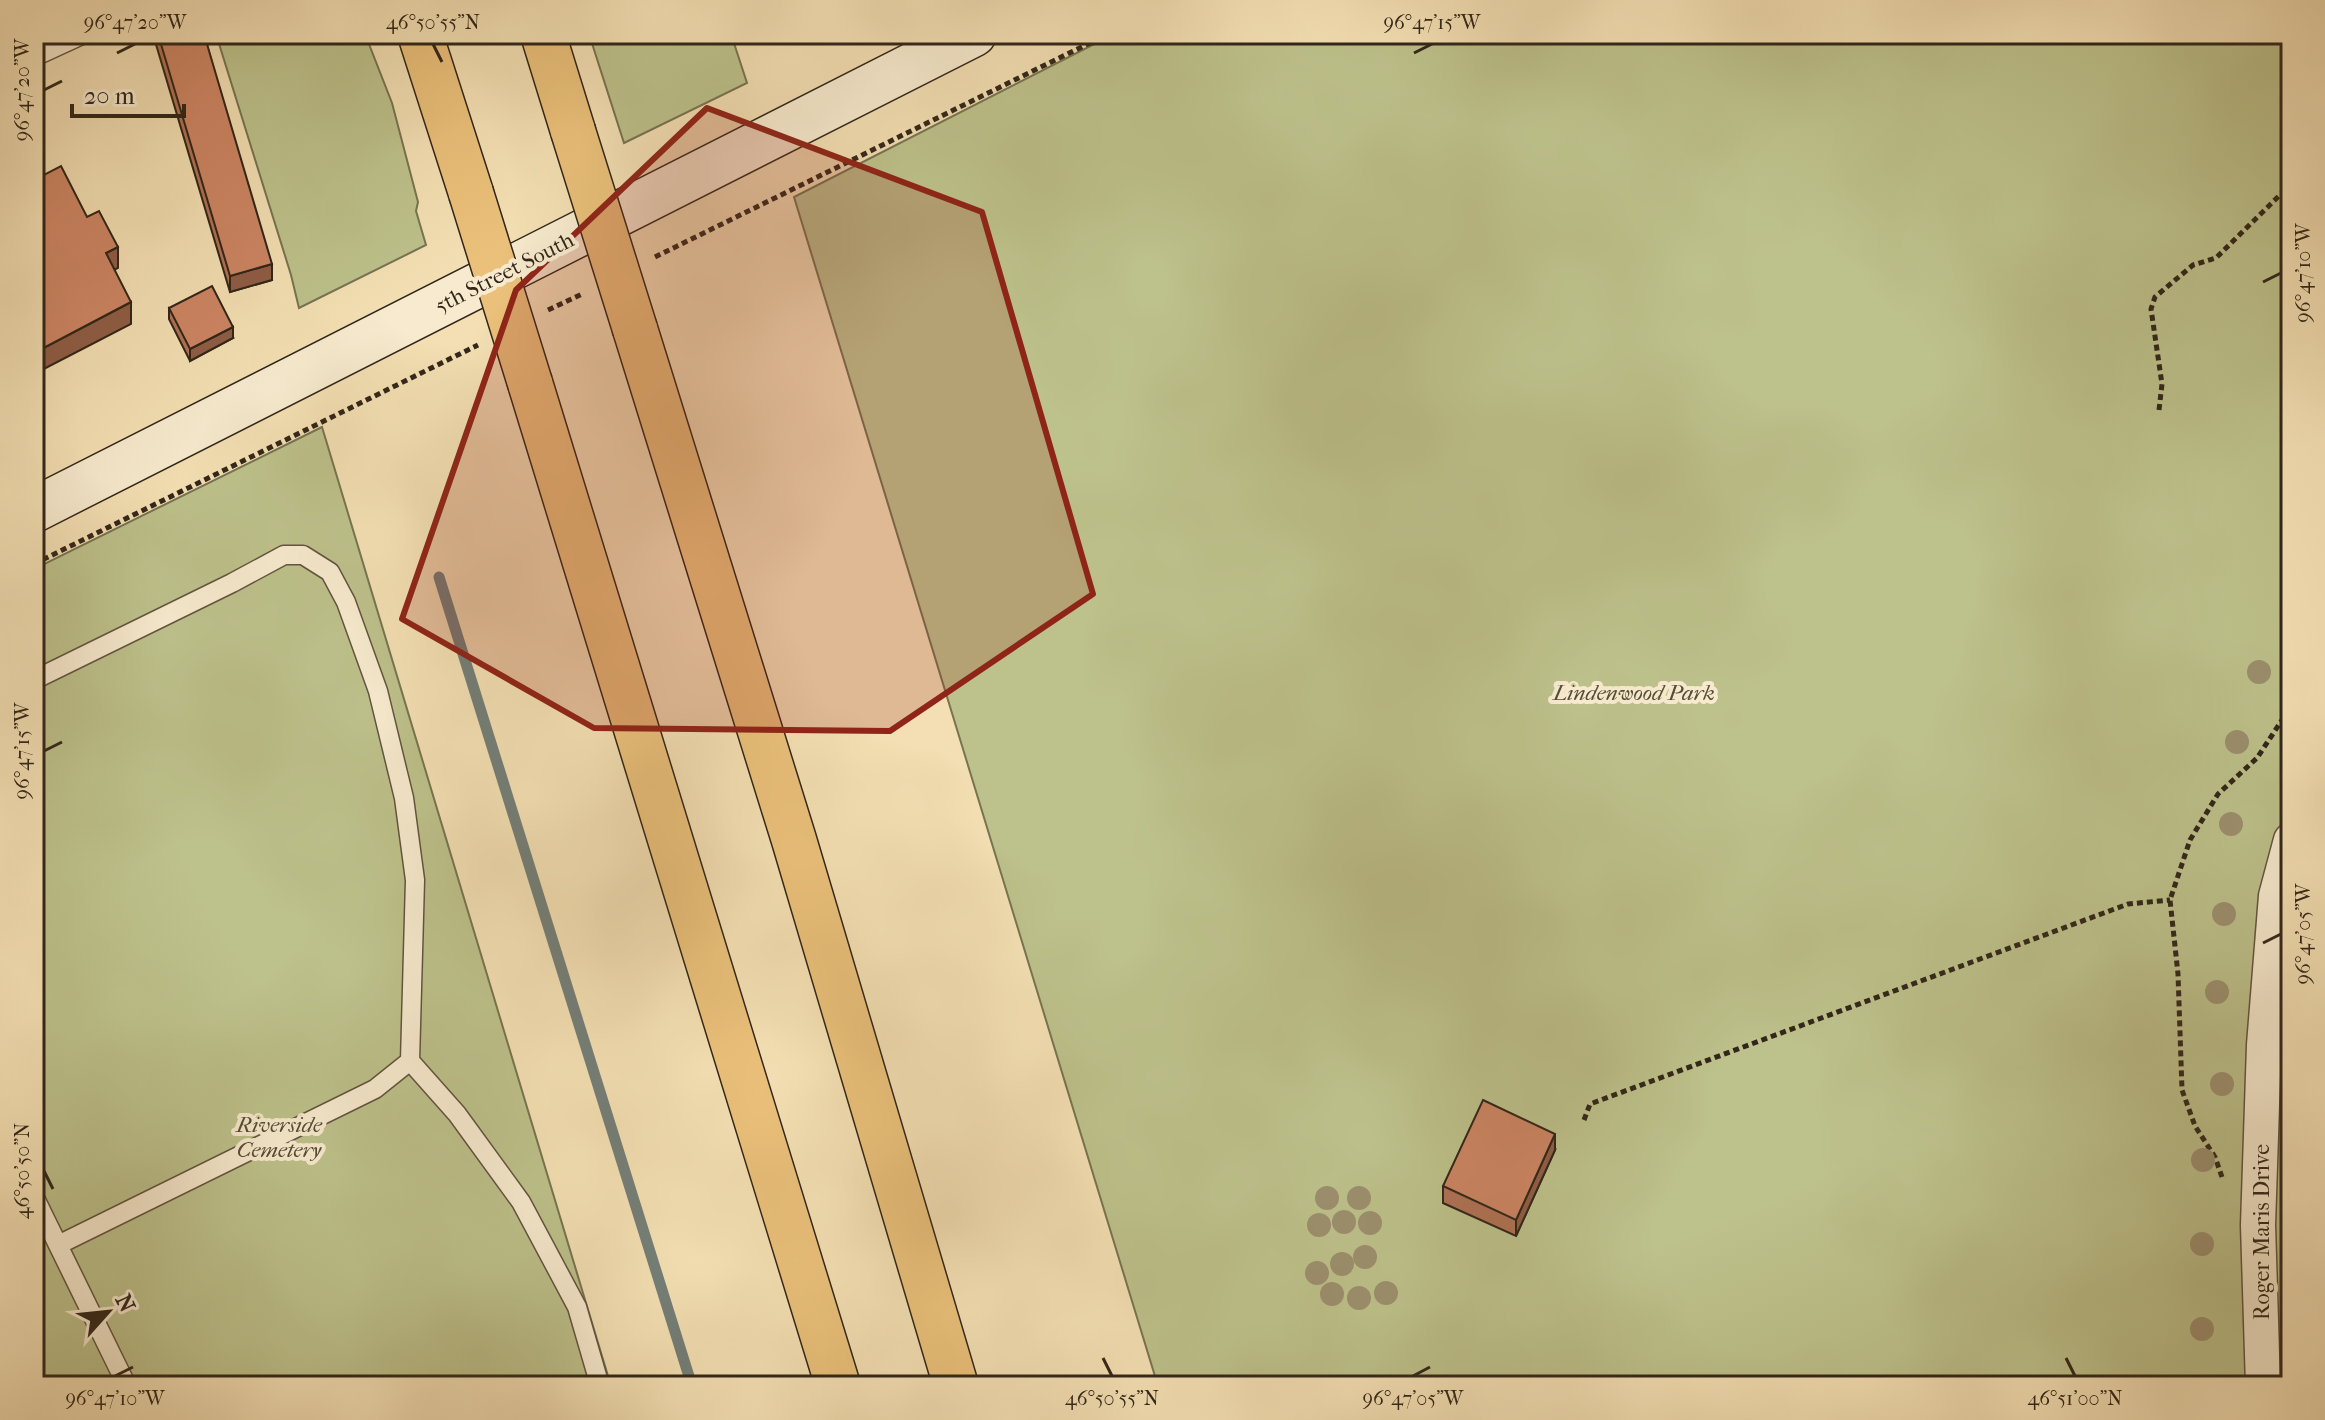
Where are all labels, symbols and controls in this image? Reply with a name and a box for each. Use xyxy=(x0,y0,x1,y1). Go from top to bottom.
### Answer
text: 96°47'20"W xyxy=(84,11,188,34)
text: 46°50'55"N xyxy=(386,11,480,34)
text: 96°47'15"W xyxy=(1384,11,1482,34)
text: 96°47'20"W xyxy=(11,37,34,141)
scale bar xyxy=(72,68,184,118)
text: 20 m xyxy=(84,82,135,110)
text: 96°47'10"W xyxy=(2292,222,2315,323)
street label: 5th Street South xyxy=(431,226,579,319)
park label: Lindenwood Park xyxy=(1551,680,1715,706)
text: 96°47'15"W xyxy=(11,701,34,799)
text: 96°47'05"W xyxy=(2292,882,2315,984)
park label: Riverside Cemetery xyxy=(234,1112,323,1163)
text: 46°50'50"N xyxy=(11,1123,34,1219)
street label: Roger Maris Drive xyxy=(2249,1144,2275,1320)
north arrow xyxy=(68,1272,148,1352)
text: N xyxy=(110,1290,140,1317)
text: 96°47'10"W xyxy=(65,1387,166,1410)
text: 46°50'55"N xyxy=(1065,1387,1159,1410)
text: 96°47'05"W xyxy=(1363,1387,1465,1410)
text: 46°51'00"N xyxy=(2027,1387,2123,1410)

